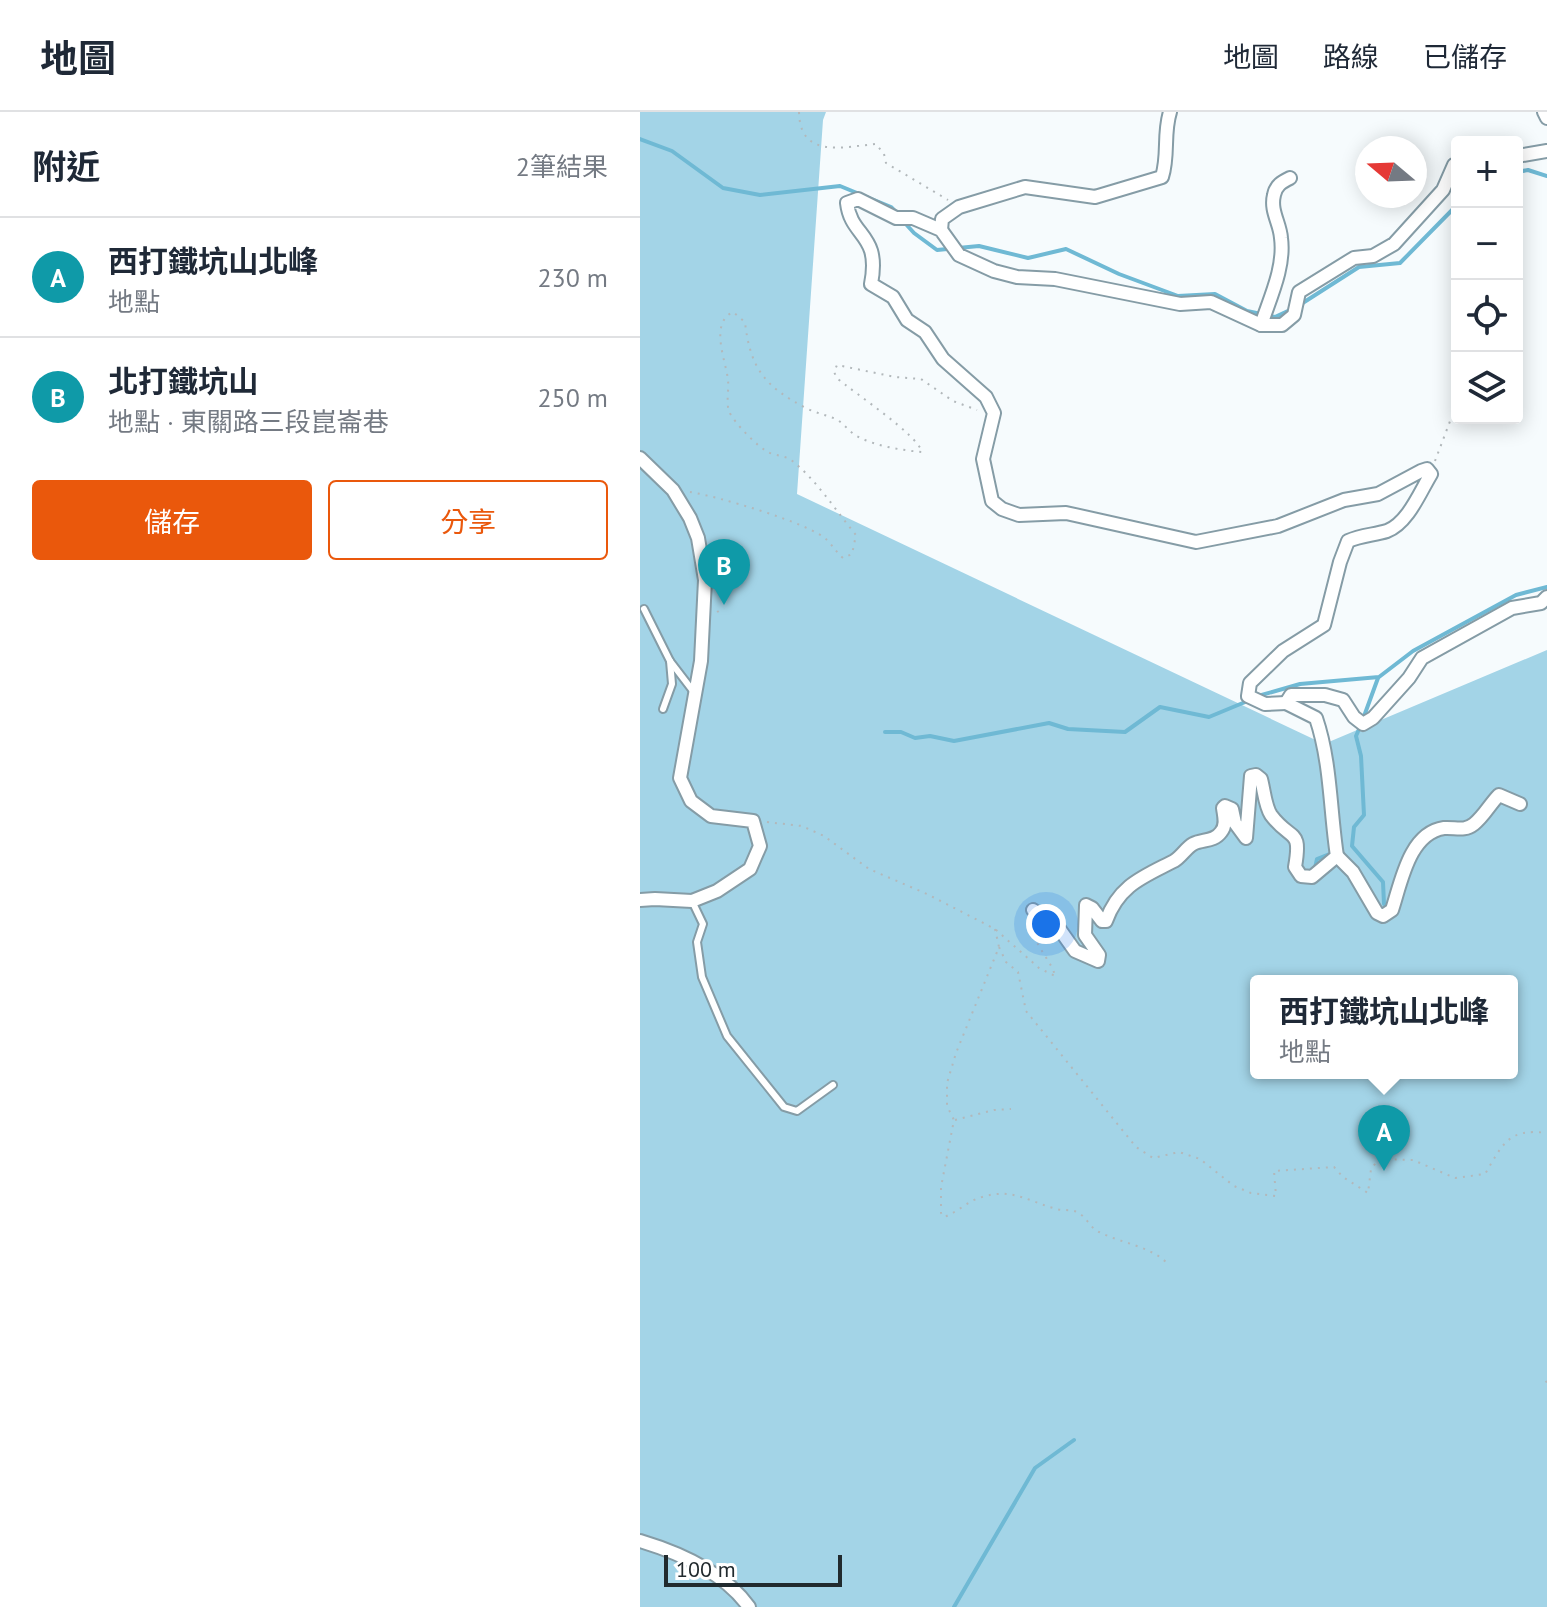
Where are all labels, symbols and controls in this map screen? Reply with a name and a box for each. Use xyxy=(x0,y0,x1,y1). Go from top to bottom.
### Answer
text: 地圖 xyxy=(40,33,116,82)
text: 地圖 xyxy=(1223,38,1279,75)
text: 路線 xyxy=(1323,38,1379,75)
text: 已儲存 xyxy=(1423,38,1507,75)
north arrow xyxy=(1355,136,1427,208)
map controls xyxy=(1451,136,1523,424)
button: + xyxy=(1451,136,1523,208)
text: 附近 xyxy=(32,144,100,188)
text: 2筆結果 xyxy=(516,150,608,183)
button: − xyxy=(1451,208,1523,280)
text: 西打鐵坑山北峰 xyxy=(108,241,318,280)
text: A xyxy=(50,261,66,294)
text: 230 m xyxy=(537,261,608,294)
button: locate xyxy=(1451,280,1523,352)
text: 地點 xyxy=(108,285,160,318)
button: layers xyxy=(1451,352,1523,424)
text: 北打鐵坑山 xyxy=(108,361,258,400)
text: B xyxy=(50,381,66,414)
text: 250 m xyxy=(537,381,608,414)
text: 地點 · 東關路三段崑崙巷 xyxy=(108,405,389,438)
button: 儲存 xyxy=(32,480,312,560)
button: 分享 xyxy=(328,480,608,560)
pin: B xyxy=(698,539,750,605)
your location xyxy=(1026,904,1066,944)
popup xyxy=(1250,975,1518,1079)
text: 西打鐵坑山北峰 xyxy=(1279,991,1489,1030)
text: 地點 xyxy=(1279,1035,1331,1068)
pin: A xyxy=(1358,1105,1410,1171)
scale bar xyxy=(664,1551,842,1587)
text: 100 m xyxy=(676,1555,736,1583)

